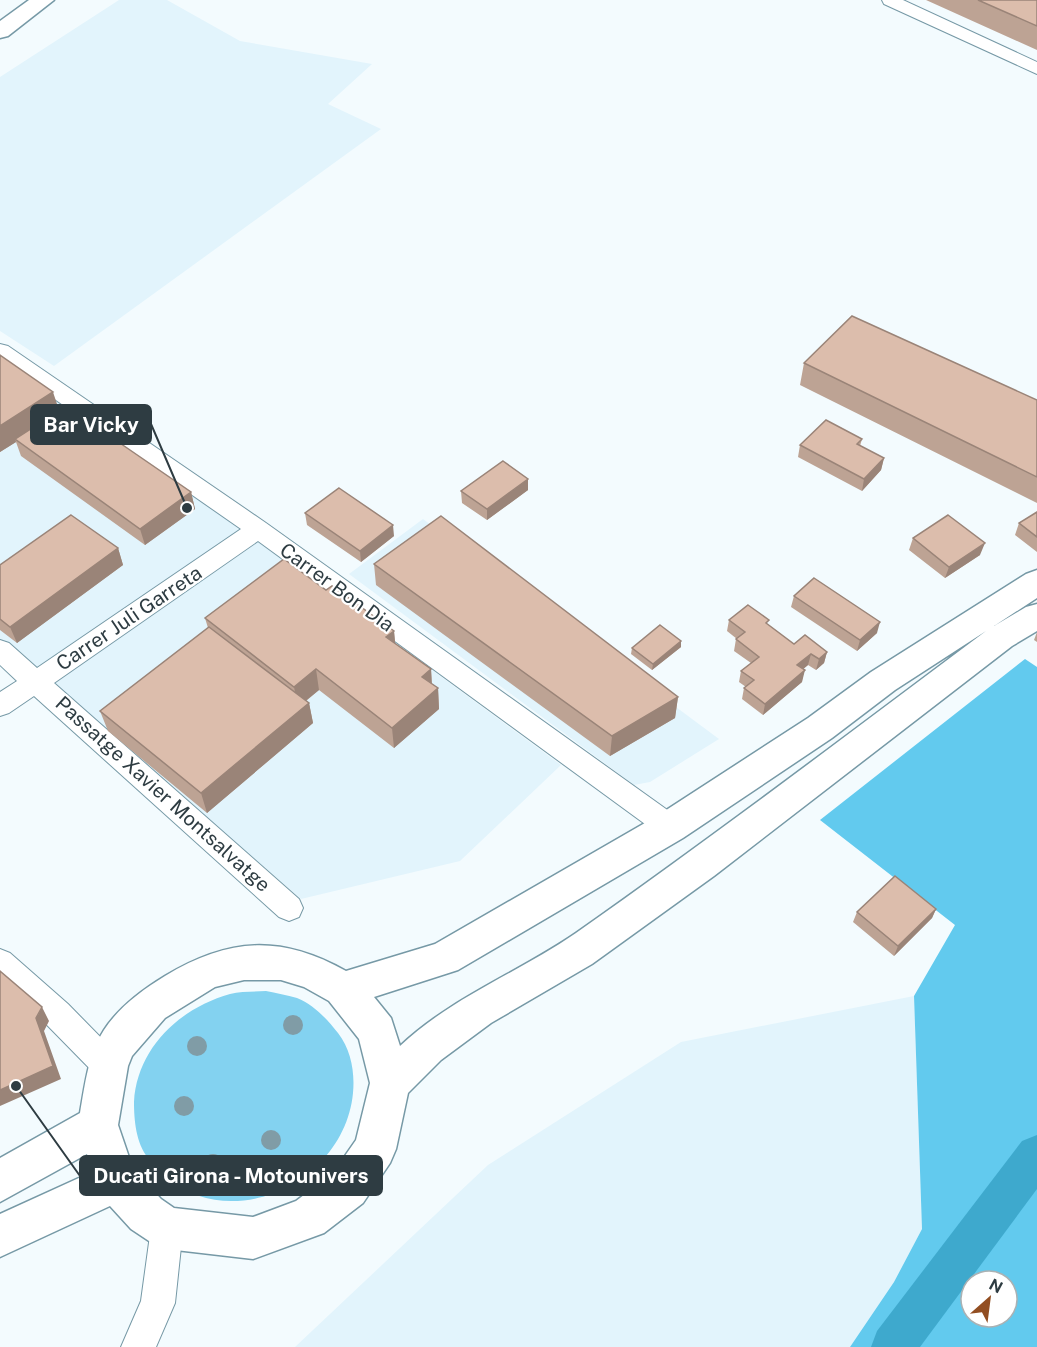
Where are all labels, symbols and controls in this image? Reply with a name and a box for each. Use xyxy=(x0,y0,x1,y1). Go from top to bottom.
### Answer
callout: Bar Vicky xyxy=(31,405,151,444)
text: Bar Vicky xyxy=(43,412,139,437)
street label: Carrer Bon Dia xyxy=(275,538,399,636)
street label: Carrer Juli Garreta xyxy=(52,560,206,676)
street label: Passatge Xavier Montsalvatge xyxy=(51,691,275,897)
callout: Ducati Girona - Motounivers xyxy=(80,1156,382,1195)
text: Ducati Girona - Motounivers xyxy=(93,1163,369,1188)
north arrow xyxy=(959,1269,1019,1329)
text: N xyxy=(986,1275,1006,1298)

